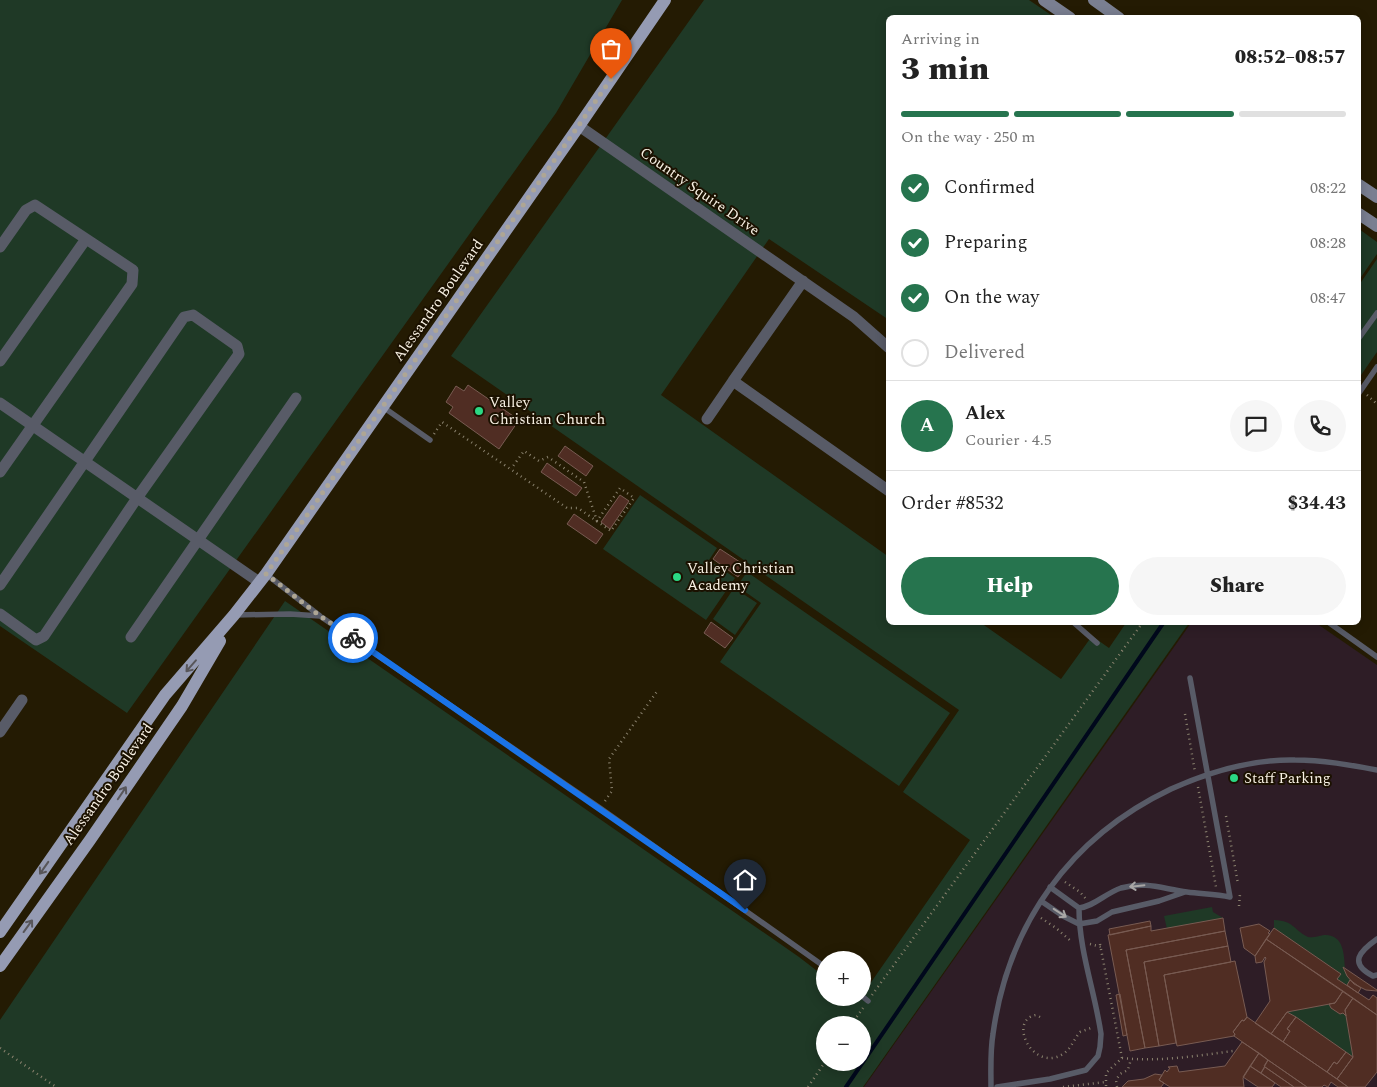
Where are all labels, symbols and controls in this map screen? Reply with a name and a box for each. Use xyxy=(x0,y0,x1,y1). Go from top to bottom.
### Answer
text: Arriving in xyxy=(901,27,980,51)
pin xyxy=(590,28,632,79)
icon: bag xyxy=(597,35,625,63)
text: 08:52–08:57 xyxy=(1235,43,1346,72)
text: 3 min xyxy=(901,45,989,94)
text: On the way · 250 m xyxy=(901,125,1035,149)
street label: Country Squire Drive xyxy=(635,141,764,242)
text: Confirmed xyxy=(944,173,1035,202)
icon: check xyxy=(901,174,929,202)
text: 08:22 xyxy=(1310,176,1346,200)
text: Preparing xyxy=(944,228,1028,257)
icon: check xyxy=(901,229,929,257)
text: 08:28 xyxy=(1310,231,1346,255)
street label: Alessandro Boulevard xyxy=(387,234,489,366)
text: On the way xyxy=(944,283,1040,312)
icon: check xyxy=(901,284,929,312)
text: 08:47 xyxy=(1310,286,1346,310)
text: Delivered xyxy=(944,338,1025,367)
place label: Valley Christian Church xyxy=(489,391,606,431)
text: Alex xyxy=(965,399,1006,428)
button: chat xyxy=(1230,400,1282,452)
button: phone xyxy=(1294,400,1346,452)
marker: Valley Christian Church xyxy=(473,405,485,417)
text: A xyxy=(920,411,934,440)
text: Courier · 4.5 xyxy=(965,428,1052,452)
text: Order #8532 xyxy=(901,489,1004,518)
text: $34.43 xyxy=(1288,489,1346,518)
place label: Valley Christian Academy xyxy=(687,557,795,597)
button: Help xyxy=(901,557,1119,615)
button: Share xyxy=(1129,557,1346,615)
marker: Valley Christian Academy xyxy=(671,571,683,583)
courier xyxy=(328,613,378,663)
icon: bike xyxy=(339,624,367,652)
one-way arrow xyxy=(185,659,196,672)
street label: Alessandro Boulevard xyxy=(57,718,159,850)
place label: Staff Parking xyxy=(1244,767,1331,790)
marker: Staff Parking xyxy=(1228,772,1240,784)
one-way arrow xyxy=(117,786,127,800)
pin xyxy=(724,859,766,910)
one-way arrow xyxy=(39,861,49,875)
icon: home xyxy=(731,866,759,894)
one-way arrow xyxy=(1130,881,1146,891)
one-way arrow xyxy=(1052,908,1066,918)
one-way arrow xyxy=(23,920,34,933)
map controls xyxy=(816,951,871,1071)
button: + xyxy=(816,951,871,1006)
button: − xyxy=(816,1016,871,1071)

